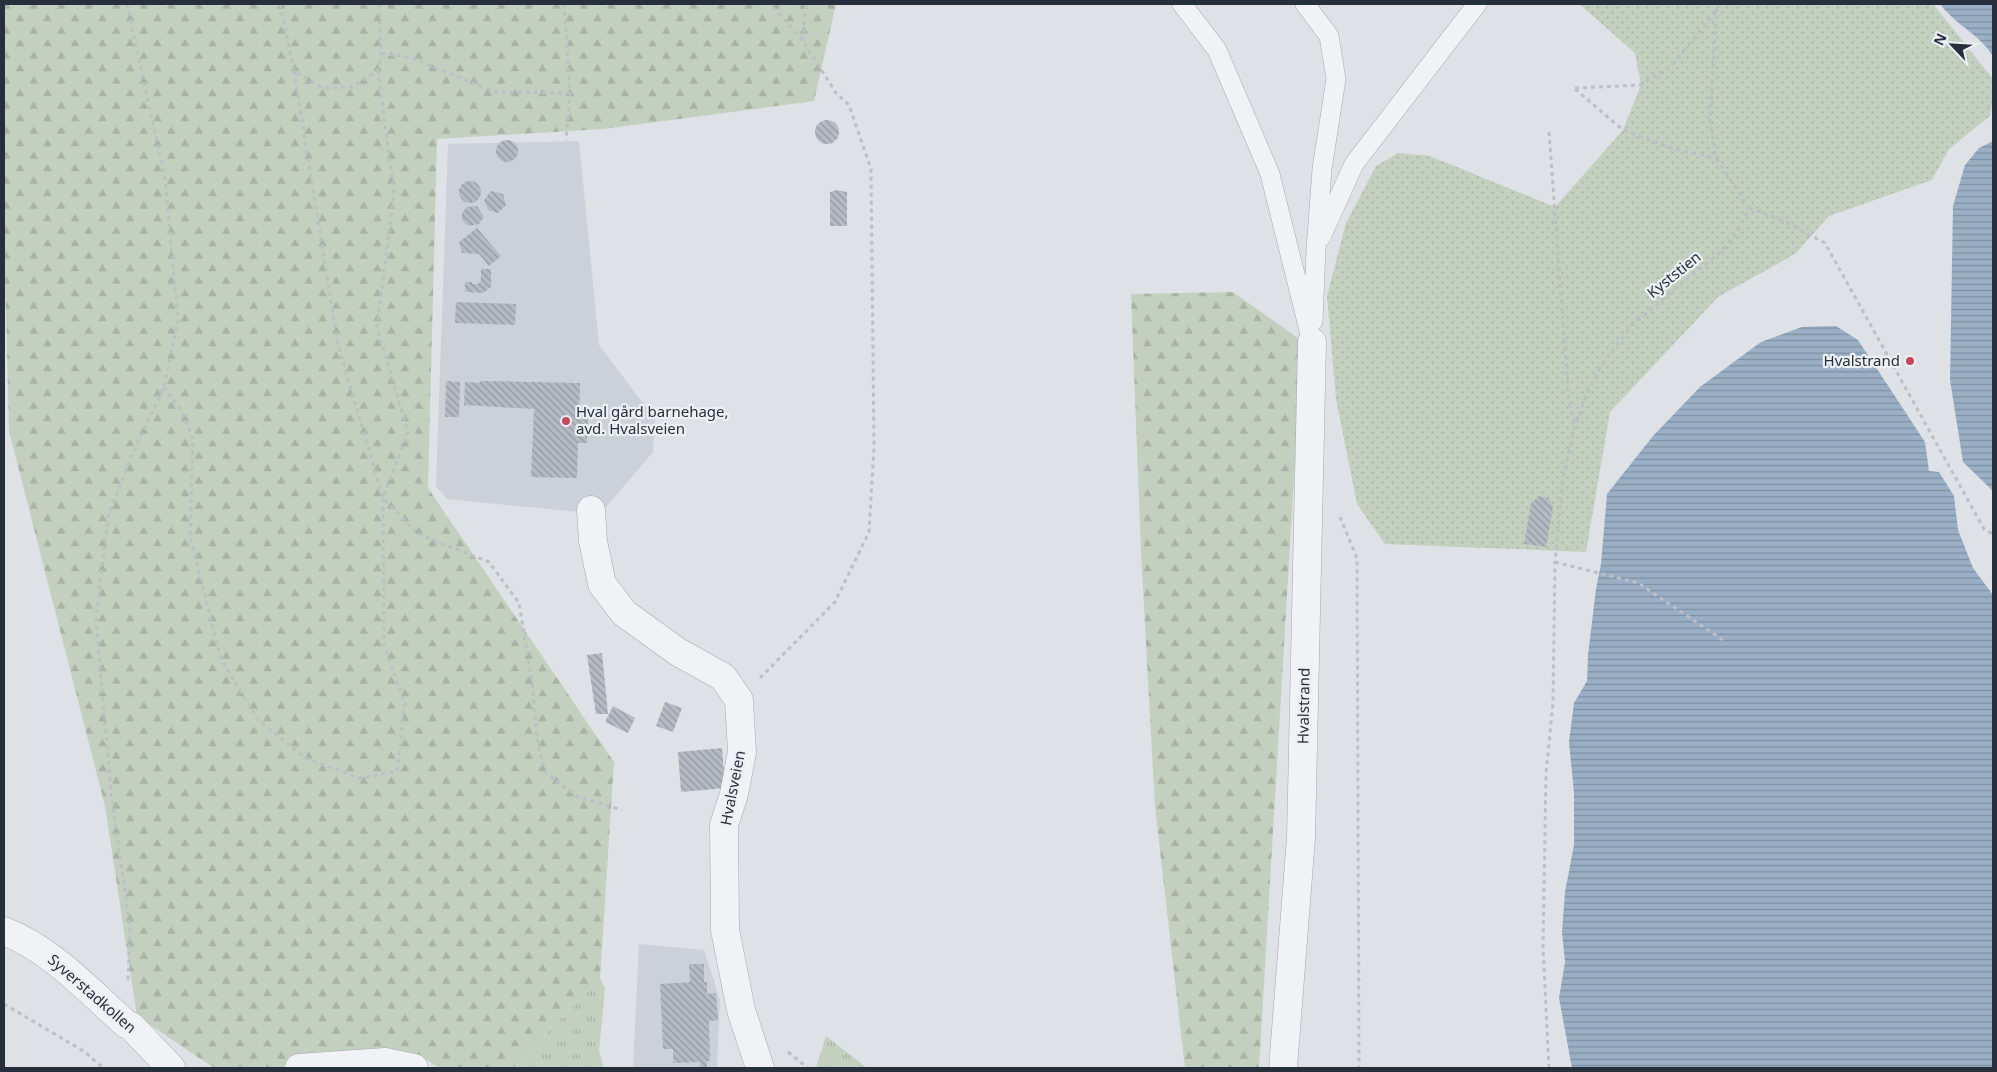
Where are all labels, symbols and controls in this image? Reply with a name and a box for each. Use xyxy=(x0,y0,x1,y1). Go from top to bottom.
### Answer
north arrow xyxy=(1927,20,1977,70)
text: N xyxy=(1929,30,1951,48)
street label: Kyststien xyxy=(1642,246,1704,302)
place label: Hvalstrand xyxy=(1824,350,1900,370)
marker: Hvalstrand xyxy=(1904,355,1916,367)
place label: Hval gård barnehage, avd. Hvalsveien xyxy=(576,401,729,438)
marker: Hval gård barnehage, avd. Hvalsveien xyxy=(560,415,572,427)
street label: Hvalstrand xyxy=(1292,668,1314,744)
street label: Hvalsveien xyxy=(715,749,749,827)
street label: Syverstadkollen xyxy=(44,949,141,1037)

